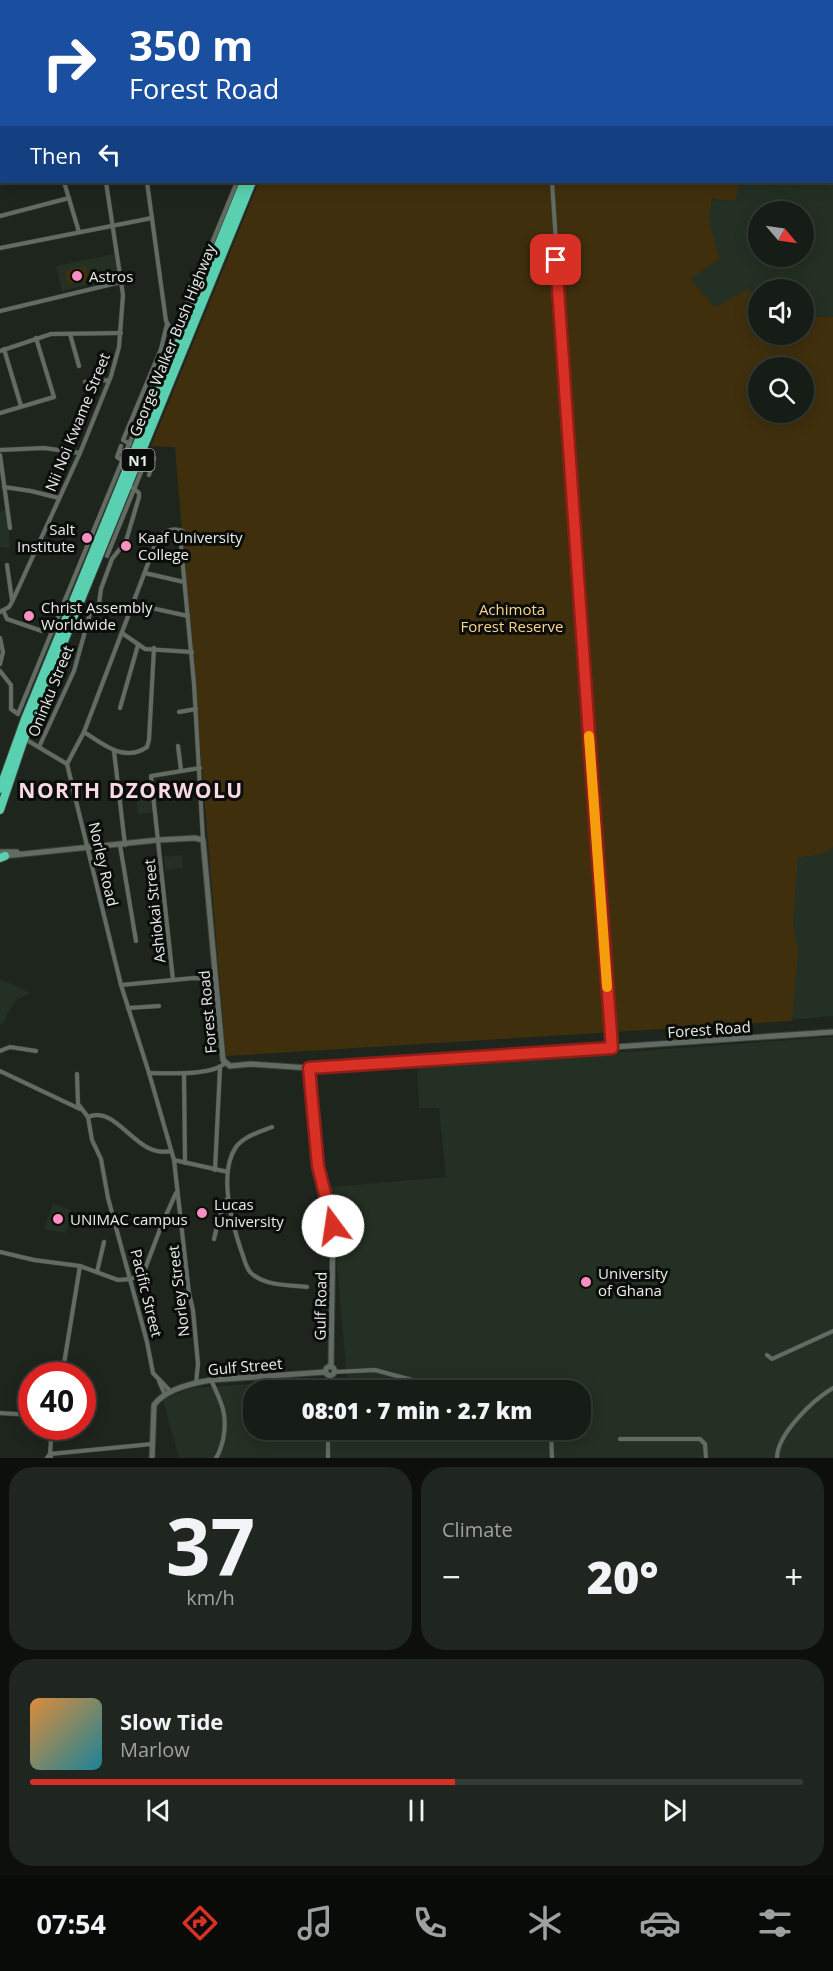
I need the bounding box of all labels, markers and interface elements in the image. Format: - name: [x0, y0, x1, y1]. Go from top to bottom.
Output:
- text: 350 m: [129, 16, 253, 73]
- icon: right: [30, 24, 108, 102]
- text: Forest Road: [129, 70, 279, 107]
- icon: left: [93, 138, 126, 171]
- text: Then: [30, 140, 81, 170]
- north arrow: [748, 201, 814, 267]
- map controls: [748, 201, 814, 423]
- pin: [530, 234, 581, 285]
- street label: George Walker Bush Highway: [124, 240, 220, 439]
- icon: arrive: [539, 243, 572, 276]
- place label: Astros: [89, 266, 133, 286]
- marker: Astros: [70, 269, 84, 283]
- button: sound: [748, 279, 814, 345]
- street label: Nii Noi Kwame Street: [40, 350, 114, 494]
- button: search: [748, 357, 814, 423]
- road number: N1: [122, 449, 154, 471]
- place label: Salt Institute: [17, 519, 75, 556]
- place label: Kaaf University College: [138, 527, 243, 564]
- marker: Salt Institute: [80, 531, 94, 545]
- marker: Kaaf University College: [119, 539, 133, 553]
- place label: Christ Assembly Worldwide: [41, 597, 153, 634]
- park label: Achimota Forest Reserve: [460, 599, 564, 636]
- marker: Christ Assembly Worldwide: [22, 609, 36, 623]
- street label: Oninku Street: [23, 642, 77, 740]
- district label: NORTH DZORWOLU: [18, 776, 244, 804]
- street label: Norley Road: [85, 820, 123, 908]
- street label: Ashiokai Street: [139, 858, 169, 964]
- street label: Forest Road: [193, 970, 221, 1054]
- street label: Forest Road: [667, 1016, 751, 1042]
- place label: Lucas University: [214, 1194, 284, 1231]
- position arrow: [301, 1194, 365, 1258]
- marker: Lucas University: [195, 1206, 209, 1220]
- place label: UNIMAC campus: [70, 1209, 188, 1229]
- marker: UNIMAC campus: [51, 1212, 65, 1226]
- street label: Norley Street: [162, 1244, 194, 1338]
- street label: Pacific Street: [126, 1247, 168, 1339]
- place label: University of Ghana: [598, 1263, 668, 1300]
- street label: Gulf Road: [309, 1272, 331, 1340]
- marker: University of Ghana: [579, 1275, 593, 1289]
- street label: Gulf Street: [207, 1353, 283, 1379]
- speed limit sign: 40: [18, 1362, 96, 1440]
- text: 08:01 · 7 min · 2.7 km: [302, 1395, 532, 1425]
- text: 37: [166, 1492, 255, 1598]
- text: Climate: [442, 1516, 513, 1543]
- text: 20°: [587, 1546, 658, 1607]
- text: −: [442, 1554, 461, 1599]
- text: +: [784, 1554, 803, 1599]
- text: km/h: [186, 1584, 235, 1611]
- text: Slow Tide: [120, 1706, 223, 1736]
- text: Marlow: [120, 1736, 190, 1763]
- icon: previous: [142, 1794, 175, 1827]
- icon: pause: [400, 1794, 433, 1827]
- icon: next: [658, 1794, 691, 1827]
- icon: directions: [179, 1902, 221, 1944]
- icon: music: [294, 1902, 336, 1944]
- icon: phone: [409, 1902, 451, 1944]
- icon: climate: [524, 1902, 566, 1944]
- icon: car: [639, 1902, 681, 1944]
- icon: filters: [754, 1902, 796, 1944]
- text: 07:54: [37, 1905, 106, 1942]

